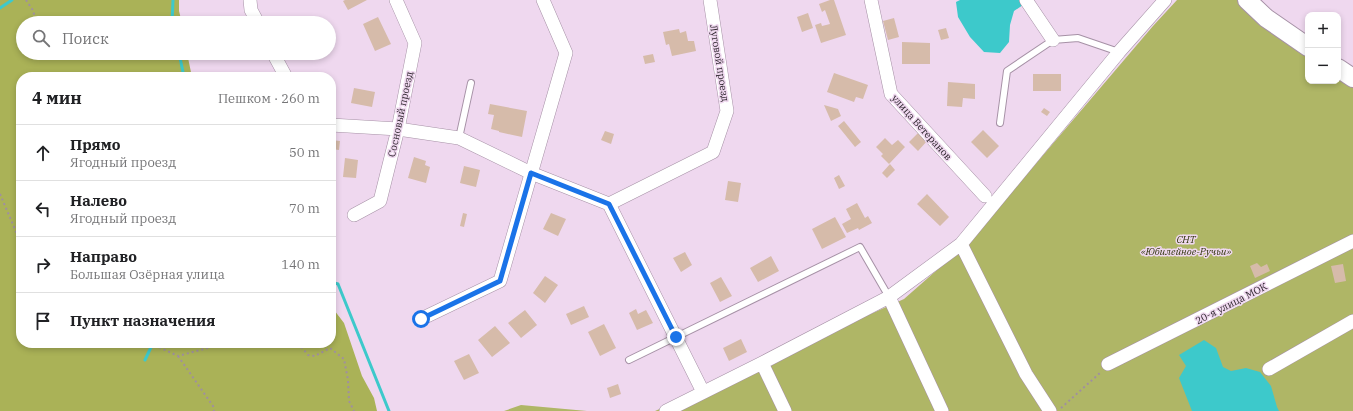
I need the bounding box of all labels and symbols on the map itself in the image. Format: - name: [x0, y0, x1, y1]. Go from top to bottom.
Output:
- street label: Луговой проезд: [707, 24, 732, 103]
- street label: Сосновый проезд: [385, 70, 416, 158]
- street label: улица Ветеранов: [889, 92, 955, 163]
- park label: СНТ «Юбилейное-Ручьи»: [1141, 233, 1232, 258]
- street label: 20-я улица МОК: [1193, 280, 1269, 327]
- route start: [412, 310, 430, 328]
- route end: [667, 328, 685, 346]

